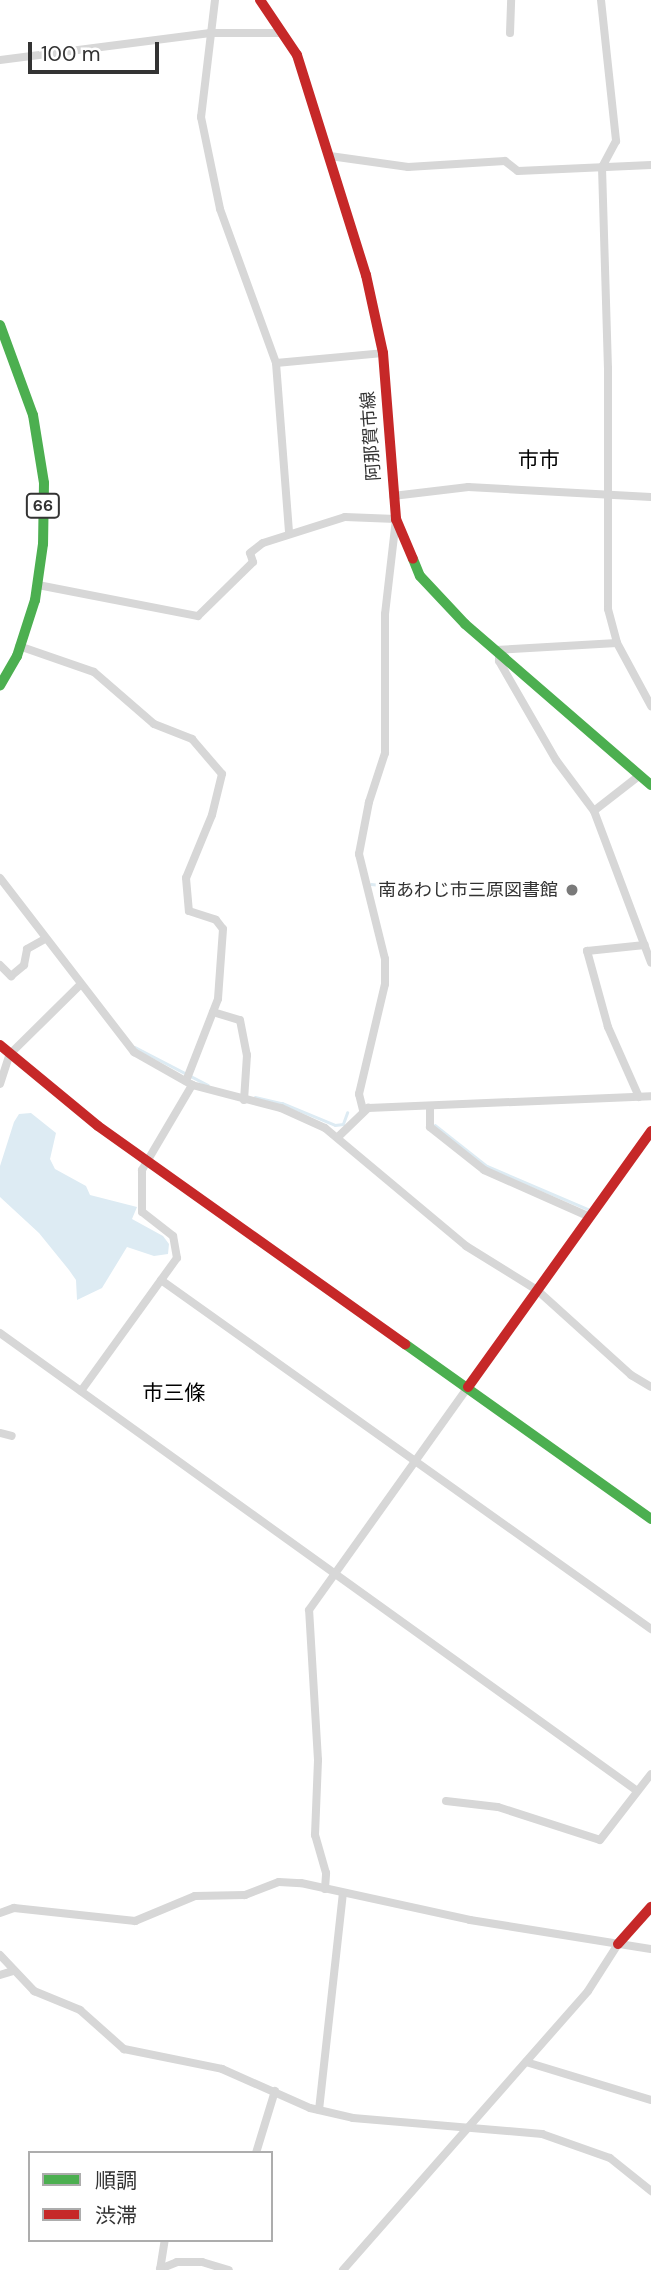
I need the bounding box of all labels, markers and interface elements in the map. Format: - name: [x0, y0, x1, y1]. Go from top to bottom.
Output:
- scale bar: [32, 28, 163, 72]
- text: 100 m: [41, 40, 101, 68]
- street label: 阿那賀市線: [357, 390, 385, 482]
- district label: 市市: [518, 447, 560, 473]
- road number: 66: [26, 494, 60, 519]
- place label: 南あわじ市三原図書館: [378, 879, 558, 901]
- marker: 南あわじ市三原図書館: [564, 882, 580, 898]
- district label: 市三條: [143, 1380, 205, 1406]
- legend: [28, 2151, 273, 2242]
- text: 順調: [95, 2167, 137, 2195]
- text: 渋滞: [95, 2202, 137, 2230]

